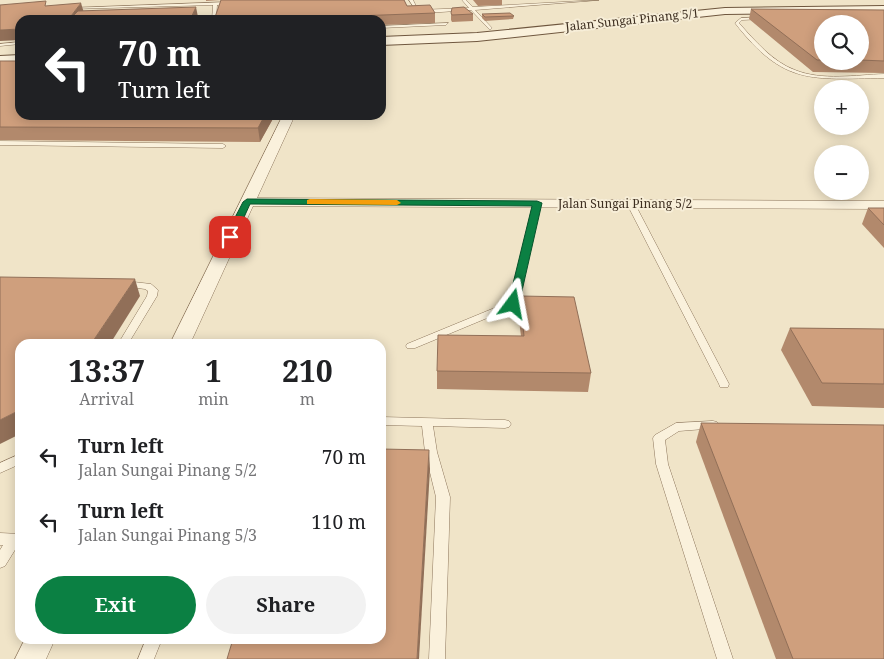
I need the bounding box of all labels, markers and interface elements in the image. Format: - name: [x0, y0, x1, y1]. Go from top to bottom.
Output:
- street label: Jalan Sungai Pinang 5/1: [563, 4, 700, 35]
- map controls: [814, 15, 869, 200]
- button: search: [814, 15, 869, 70]
- text: 70 m: [118, 29, 201, 76]
- icon: left: [35, 35, 100, 100]
- text: Turn left: [118, 74, 210, 104]
- button: +: [814, 80, 869, 135]
- button: −: [814, 145, 869, 200]
- street label: Jalan Sungai Pinang 5/2: [557, 195, 692, 212]
- pin: [209, 216, 251, 258]
- icon: arrive: [216, 223, 244, 251]
- position arrow: [486, 277, 538, 329]
- text: 13:37: [68, 350, 145, 391]
- text: 1: [205, 350, 222, 391]
- text: 210: [282, 350, 333, 391]
- text: Arrival: [79, 388, 134, 410]
- text: min: [198, 388, 229, 410]
- text: m: [300, 388, 315, 410]
- text: Turn left: [78, 433, 164, 459]
- icon: left: [35, 443, 63, 471]
- text: 70 m: [322, 444, 366, 470]
- text: Jalan Sungai Pinang 5/2: [78, 459, 257, 481]
- text: Turn left: [78, 498, 164, 524]
- icon: left: [35, 508, 63, 536]
- text: 110 m: [311, 509, 366, 535]
- text: Jalan Sungai Pinang 5/3: [78, 524, 257, 546]
- button: Exit: [35, 576, 196, 634]
- button: Share: [206, 576, 366, 634]

